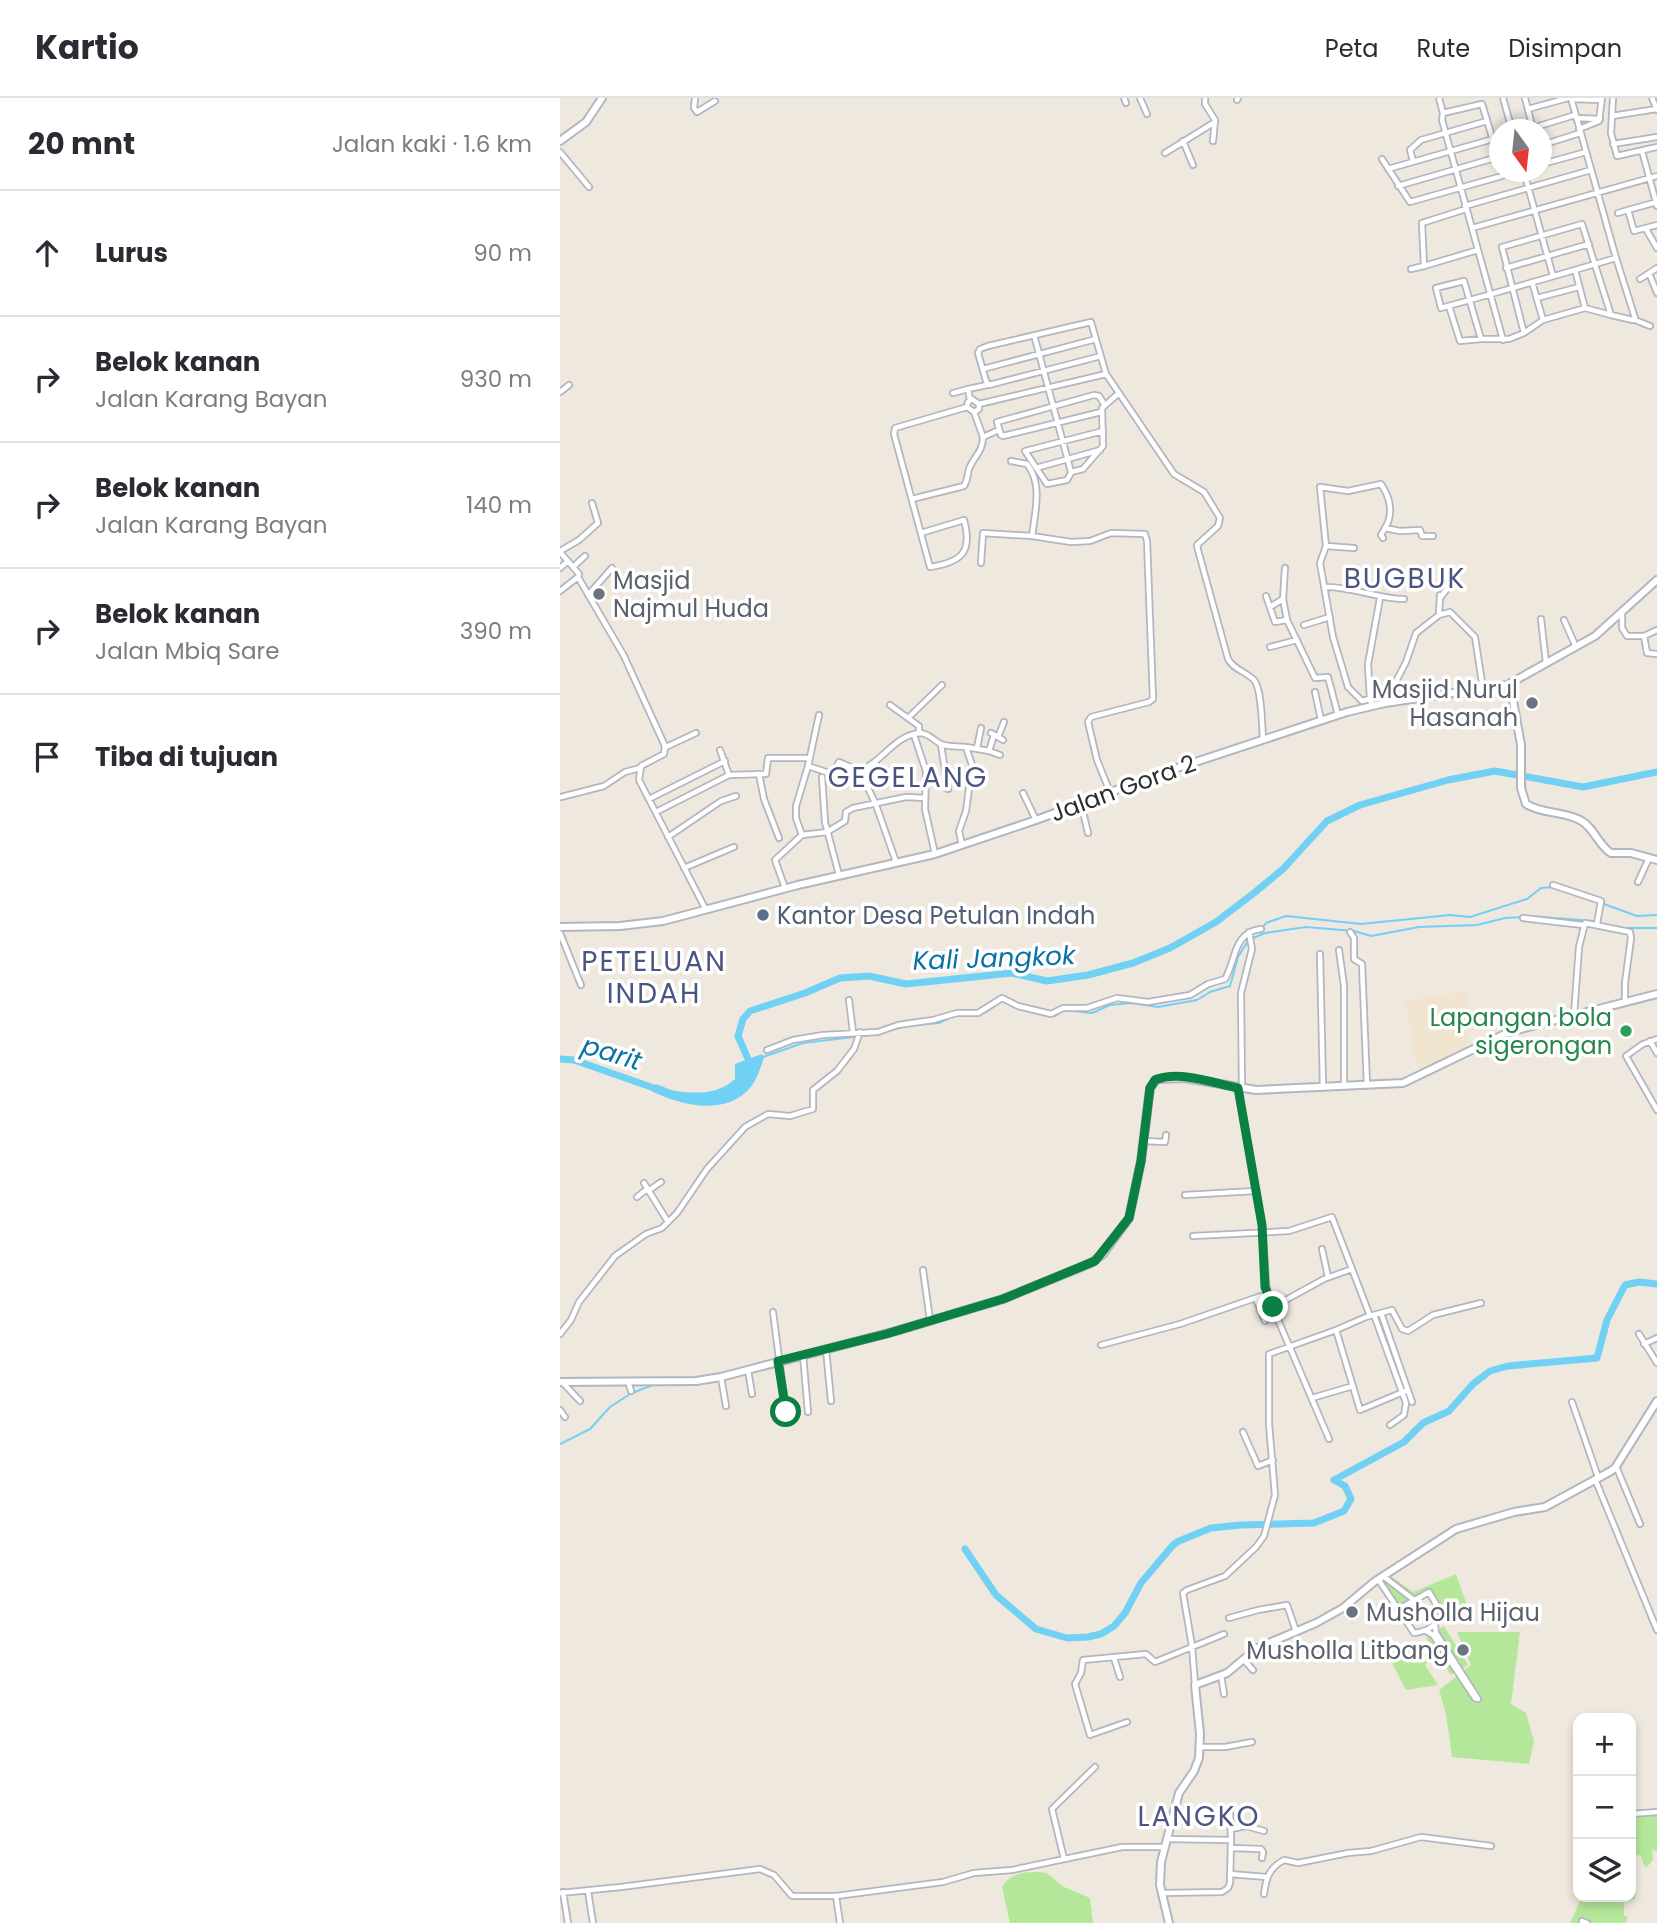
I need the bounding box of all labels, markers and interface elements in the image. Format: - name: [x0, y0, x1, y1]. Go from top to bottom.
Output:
- text: Kartio: [35, 24, 139, 71]
- text: Peta: [1325, 32, 1379, 65]
- text: Rute: [1417, 32, 1470, 65]
- text: Disimpan: [1508, 32, 1622, 65]
- north arrow: [1489, 119, 1552, 182]
- text: 20 mnt: [28, 122, 135, 165]
- text: Jalan kaki · 1.6 km: [332, 128, 532, 160]
- icon: ahead: [28, 234, 66, 272]
- text: Lurus: [95, 235, 168, 271]
- text: 90 m: [473, 237, 532, 269]
- text: Belok kanan: [95, 344, 260, 380]
- icon: right: [28, 360, 66, 398]
- text: 930 m: [460, 363, 532, 395]
- text: Jalan Karang Bayan: [95, 383, 328, 415]
- text: Belok kanan: [95, 470, 260, 506]
- icon: right: [28, 486, 66, 524]
- text: 140 m: [466, 489, 532, 521]
- text: Jalan Karang Bayan: [95, 509, 328, 541]
- district label: BUGBUK: [1344, 559, 1466, 598]
- place label: Masjid Najmul Huda: [613, 564, 769, 625]
- marker: Masjid Najmul Huda: [591, 586, 607, 602]
- text: Belok kanan: [95, 596, 260, 632]
- icon: right: [28, 612, 66, 650]
- text: 390 m: [460, 615, 532, 647]
- text: Jalan Mbiq Sare: [95, 635, 279, 667]
- place label: Masjid Nurul Hasanah: [1372, 673, 1518, 734]
- marker: Masjid Nurul Hasanah: [1524, 695, 1540, 711]
- icon: arrive: [28, 738, 66, 776]
- text: Tiba di tujuan: [95, 739, 278, 775]
- street label: Jalan Gora 2: [1046, 746, 1200, 830]
- district label: GEGELANG: [828, 758, 988, 797]
- place label: Kantor Desa Petulan Indah: [777, 899, 1095, 932]
- marker: Kantor Desa Petulan Indah: [755, 907, 771, 923]
- water label: Kali Jangkok: [912, 937, 1078, 979]
- district label: PETELUAN INDAH: [581, 942, 727, 1013]
- place label: Lapangan bola sigerongan: [1430, 1001, 1612, 1062]
- marker: Lapangan bola sigerongan: [1618, 1023, 1634, 1039]
- water label: parit: [577, 1027, 647, 1079]
- route end: [1257, 1291, 1288, 1322]
- route start: [770, 1396, 801, 1427]
- place label: Musholla Hijau: [1366, 1596, 1540, 1629]
- marker: Musholla Hijau: [1344, 1604, 1360, 1620]
- place label: Musholla Litbang: [1246, 1634, 1449, 1667]
- marker: Musholla Litbang: [1455, 1642, 1471, 1658]
- map controls: [1573, 1713, 1636, 1902]
- button: +: [1573, 1713, 1636, 1776]
- button: −: [1573, 1776, 1636, 1839]
- district label: LANGKO: [1137, 1797, 1261, 1836]
- button: layers: [1573, 1839, 1636, 1902]

